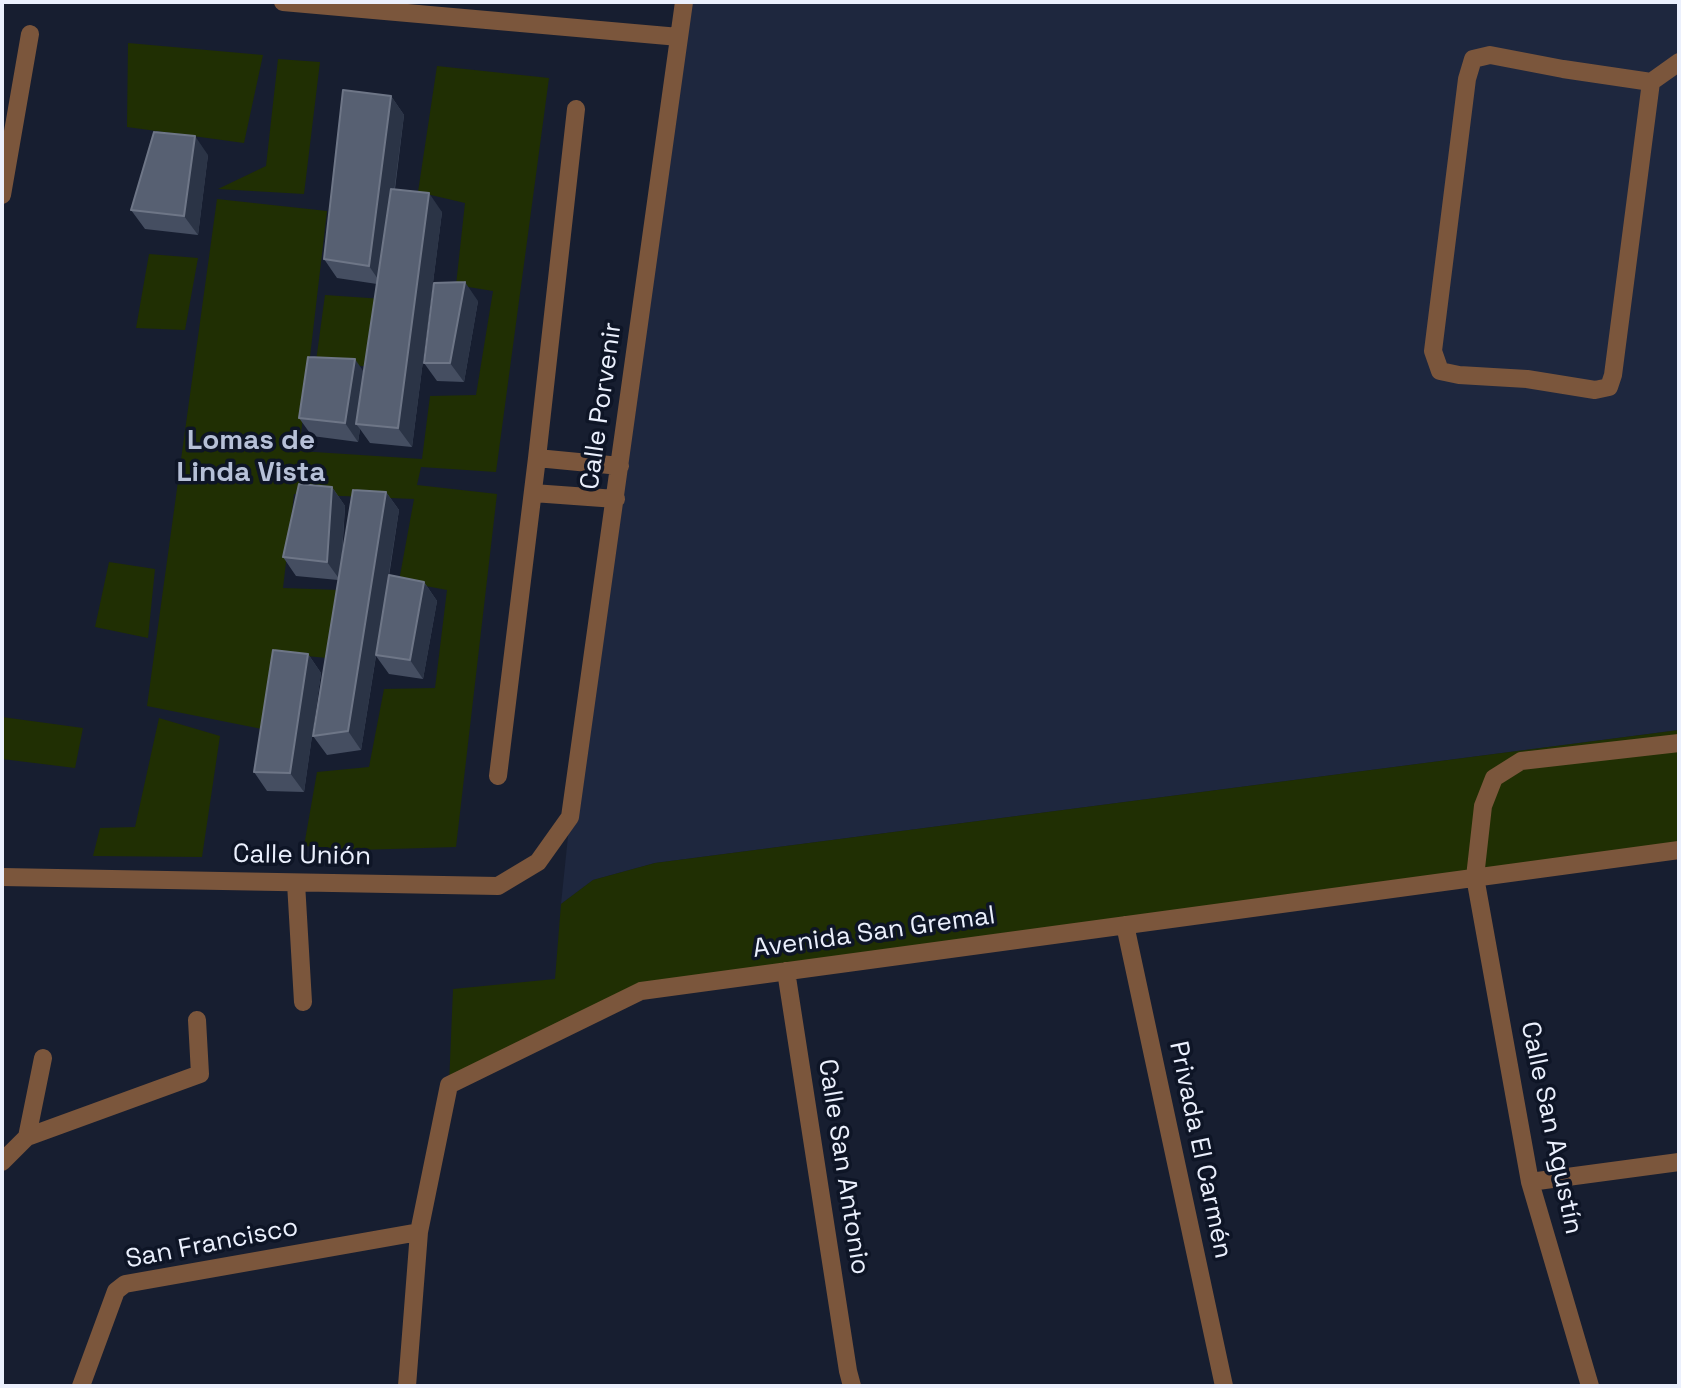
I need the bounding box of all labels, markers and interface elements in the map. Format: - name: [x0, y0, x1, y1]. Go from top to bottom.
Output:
- street label: Calle Porvenir: [575, 320, 629, 492]
- district label: Lomas de Linda Vista: [176, 424, 326, 490]
- street label: Calle Unión: [233, 839, 371, 873]
- street label: Avenida San Gremal: [751, 901, 997, 965]
- street label: Calle San Agustín: [1513, 1019, 1589, 1237]
- street label: Privada El Carmén: [1162, 1039, 1238, 1261]
- street label: Calle San Antonio: [811, 1057, 875, 1277]
- street label: San Francisco: [123, 1212, 301, 1276]

